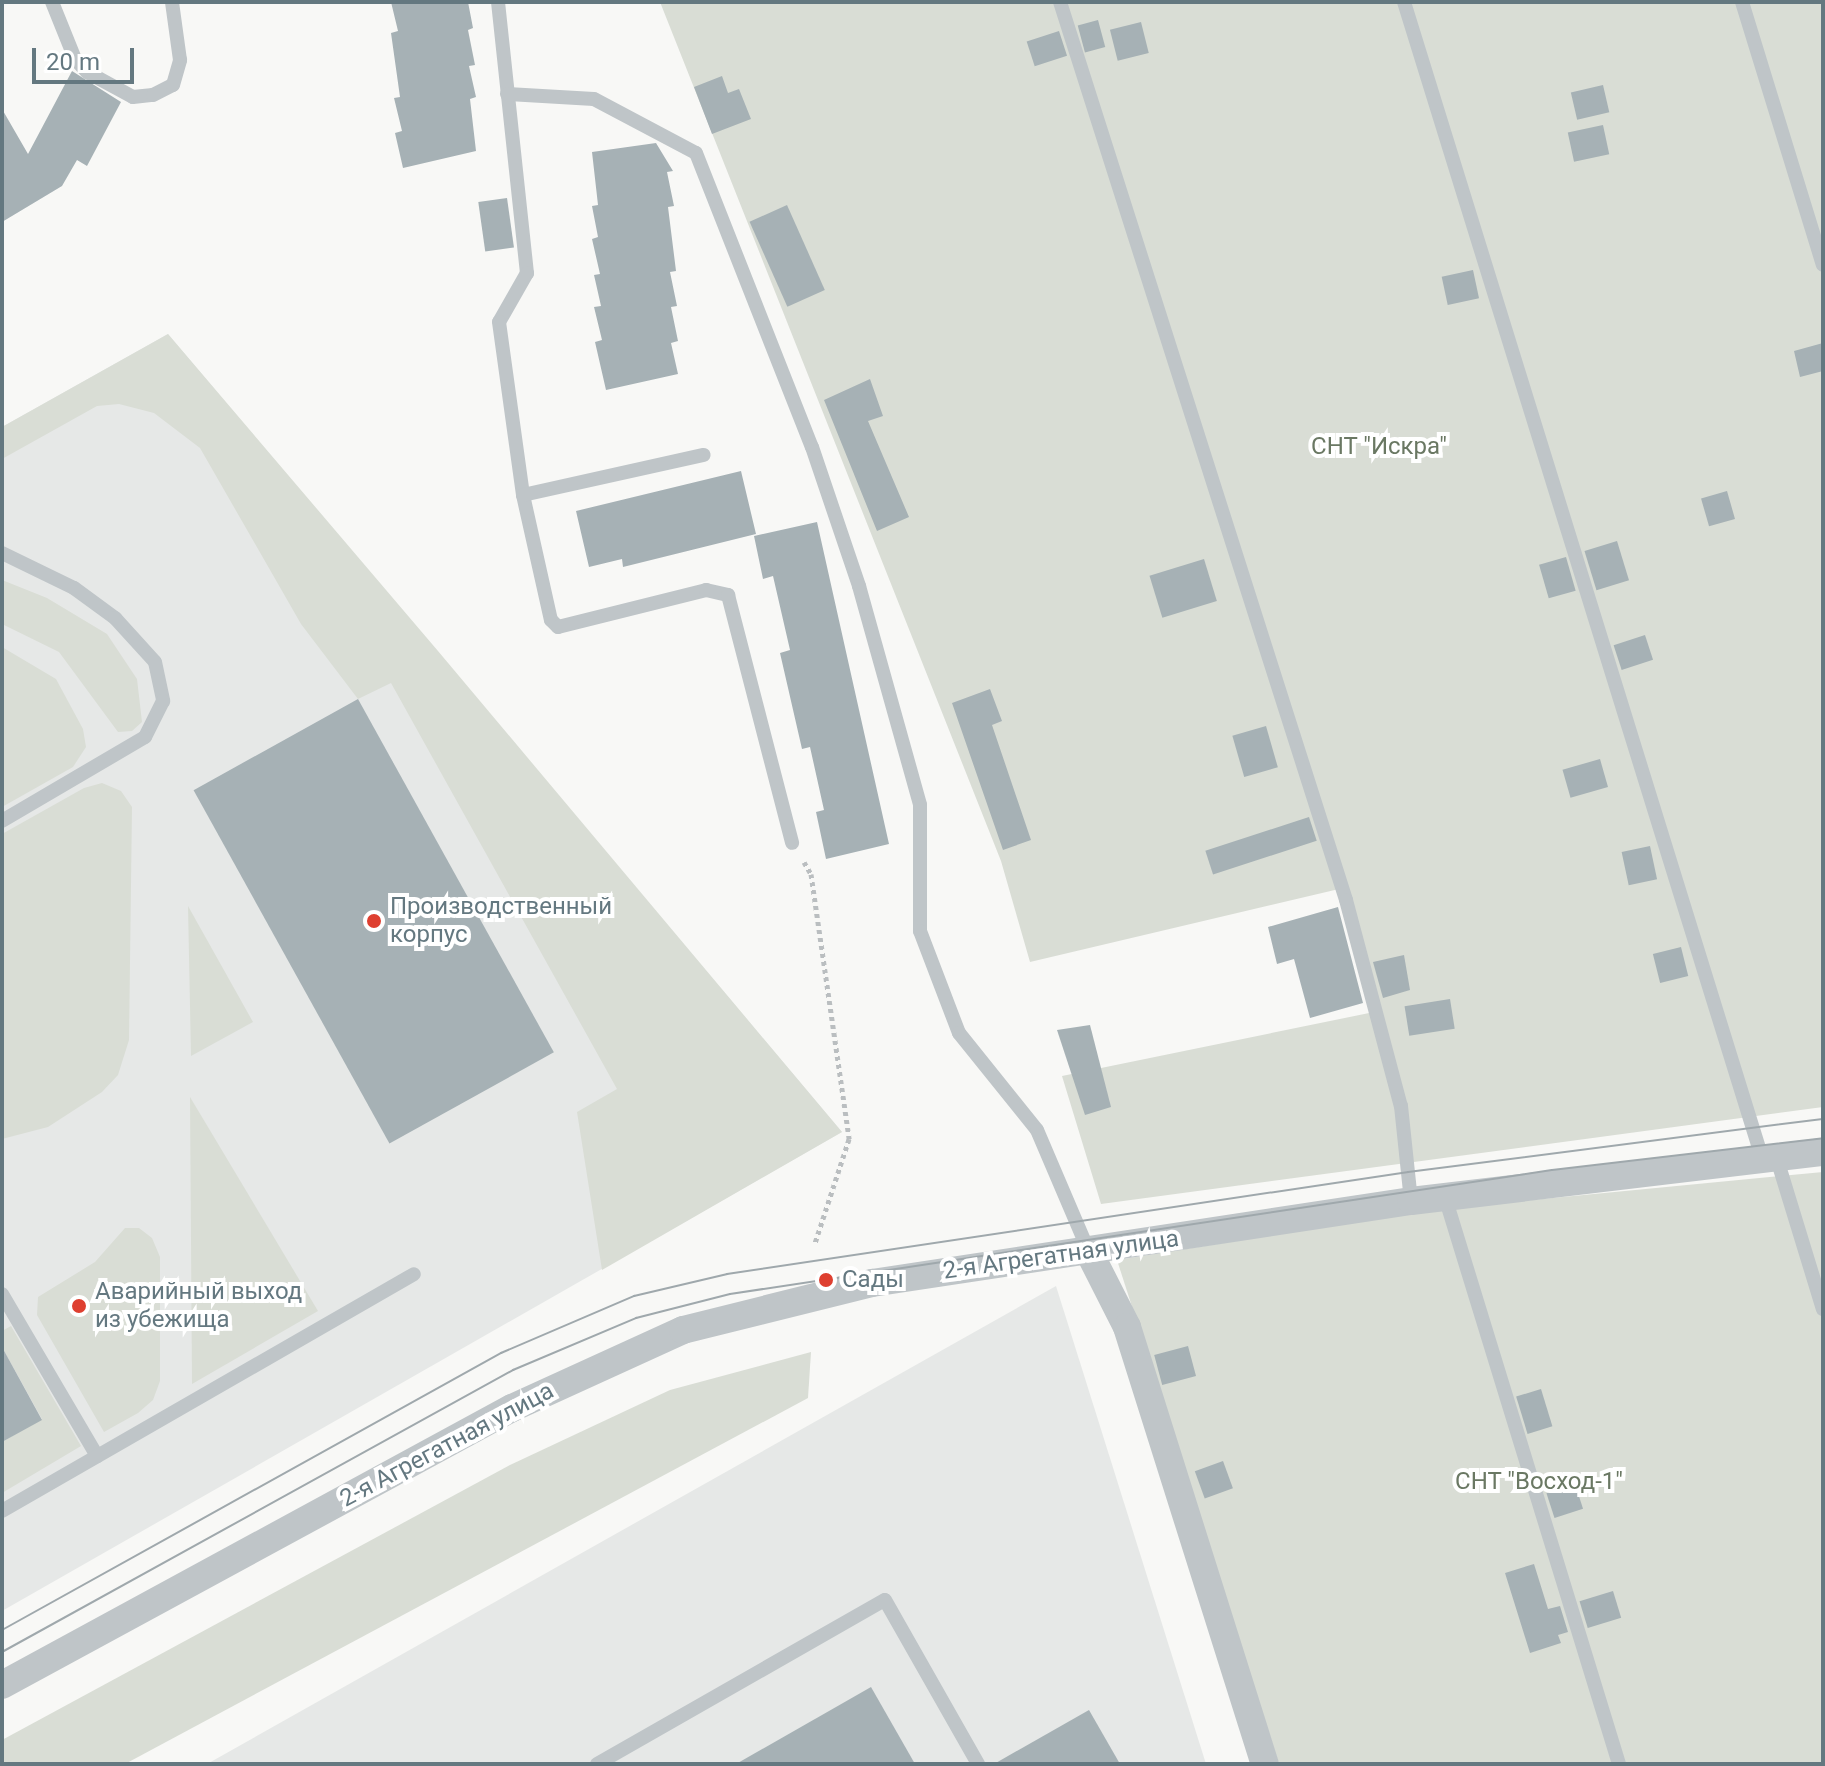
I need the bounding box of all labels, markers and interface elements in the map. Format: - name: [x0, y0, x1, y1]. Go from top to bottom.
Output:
- scale bar: [36, 32, 138, 82]
- text: 20 m: [46, 48, 100, 76]
- park label: СНТ "Искра": [1311, 433, 1447, 461]
- place label: Производственный корпус: [390, 893, 612, 949]
- marker: Производственный корпус: [365, 912, 383, 930]
- street label: 2-я Агрегатная улица: [941, 1224, 1181, 1286]
- place label: Сады: [842, 1266, 904, 1294]
- marker: Сады: [817, 1271, 835, 1289]
- place label: Аварийный выход из убежища: [95, 1278, 302, 1334]
- marker: Аварийный выход из убежища: [70, 1297, 88, 1315]
- street label: 2-я Агрегатная улица: [335, 1377, 559, 1513]
- park label: СНТ "Восход-1": [1455, 1468, 1623, 1496]

